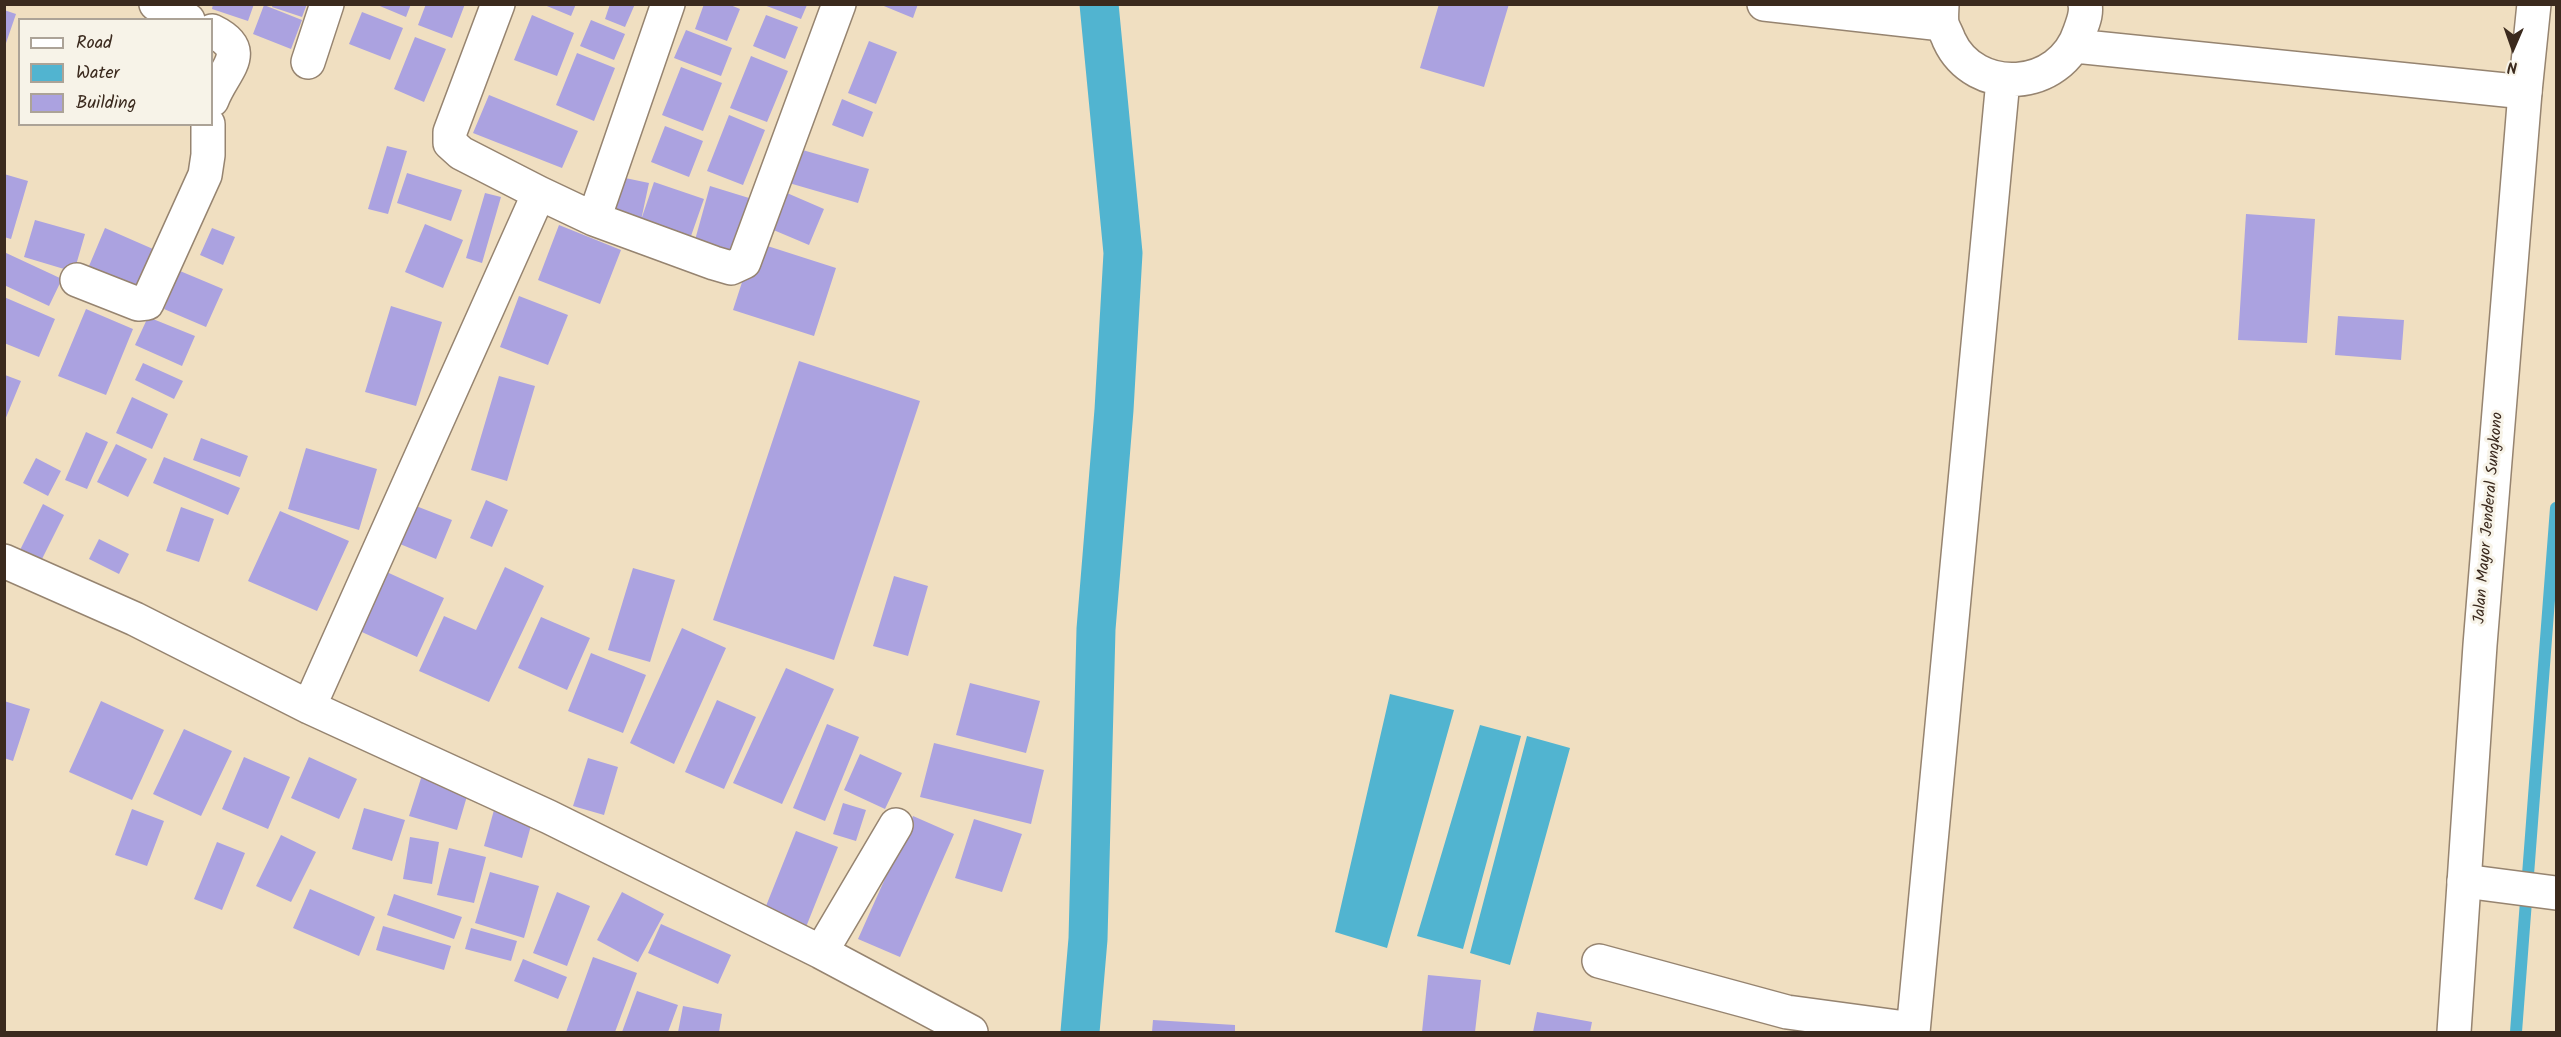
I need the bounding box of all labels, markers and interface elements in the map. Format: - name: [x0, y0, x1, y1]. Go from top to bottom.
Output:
- legend: [18, 18, 213, 126]
- north arrow: [2483, 18, 2543, 78]
- text: Road: [76, 29, 112, 58]
- text: N: [2507, 54, 2518, 79]
- text: Water: [76, 59, 120, 88]
- text: Building: [76, 89, 136, 118]
- street label: Jalan Mayor Jenderal Sungkono: [2471, 411, 2509, 625]

